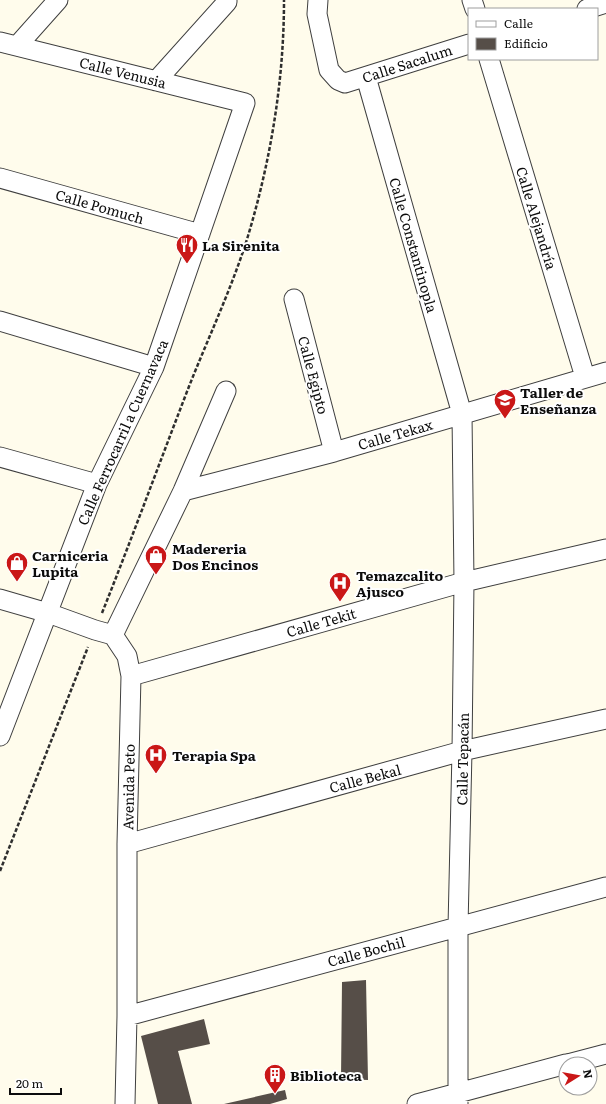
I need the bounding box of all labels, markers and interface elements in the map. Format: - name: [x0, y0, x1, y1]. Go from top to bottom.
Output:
- legend: [468, 8, 598, 60]
- text: Calle: [504, 14, 533, 32]
- text: Edificio: [504, 34, 548, 52]
- street label: Calle Sacalum: [359, 39, 455, 87]
- street label: Calle Venusia: [77, 52, 169, 93]
- street label: Calle Alejandría: [512, 164, 562, 272]
- street label: Calle Constantinopla: [385, 175, 443, 315]
- street label: Calle Pomuch: [53, 184, 147, 228]
- restaurant icon: La Sirenita: [174, 232, 200, 265]
- place label: La Sirenita: [202, 235, 280, 255]
- street label: Calle Egipto: [294, 334, 334, 416]
- street label: Calle Ferrocarril a Cuernavaca: [72, 335, 172, 528]
- place label: Taller de Enseñanza: [520, 382, 598, 418]
- school or university icon: Taller de Enseñanza: [492, 387, 518, 420]
- street label: Calle Tekax: [355, 414, 435, 454]
- place label: Madereria Dos Encinos: [172, 538, 258, 574]
- shop icon: Madereria Dos Encinos: [143, 543, 169, 576]
- place label: Carniceria Lupita: [32, 545, 109, 581]
- shop icon: Carniceria Lupita: [4, 550, 30, 583]
- place label: Temazcalito Ajusco: [356, 565, 443, 601]
- hospital icon: Temazcalito Ajusco: [327, 570, 353, 603]
- street label: Calle Tekit: [284, 602, 358, 641]
- street label: Calle Tepacán: [451, 712, 473, 806]
- hospital icon: Terapia Spa: [143, 742, 169, 775]
- street label: Avenida Peto: [117, 744, 139, 830]
- place label: Terapia Spa: [172, 745, 257, 765]
- street label: Calle Bekal: [327, 759, 403, 797]
- street label: Calle Bochil: [325, 931, 407, 971]
- north arrow: [558, 1056, 598, 1096]
- building icon: Biblioteca: [262, 1062, 288, 1095]
- place label: Biblioteca: [290, 1065, 363, 1085]
- text: N: [580, 1068, 598, 1080]
- scale bar: [10, 1070, 61, 1096]
- text: 20 m: [16, 1074, 43, 1092]

